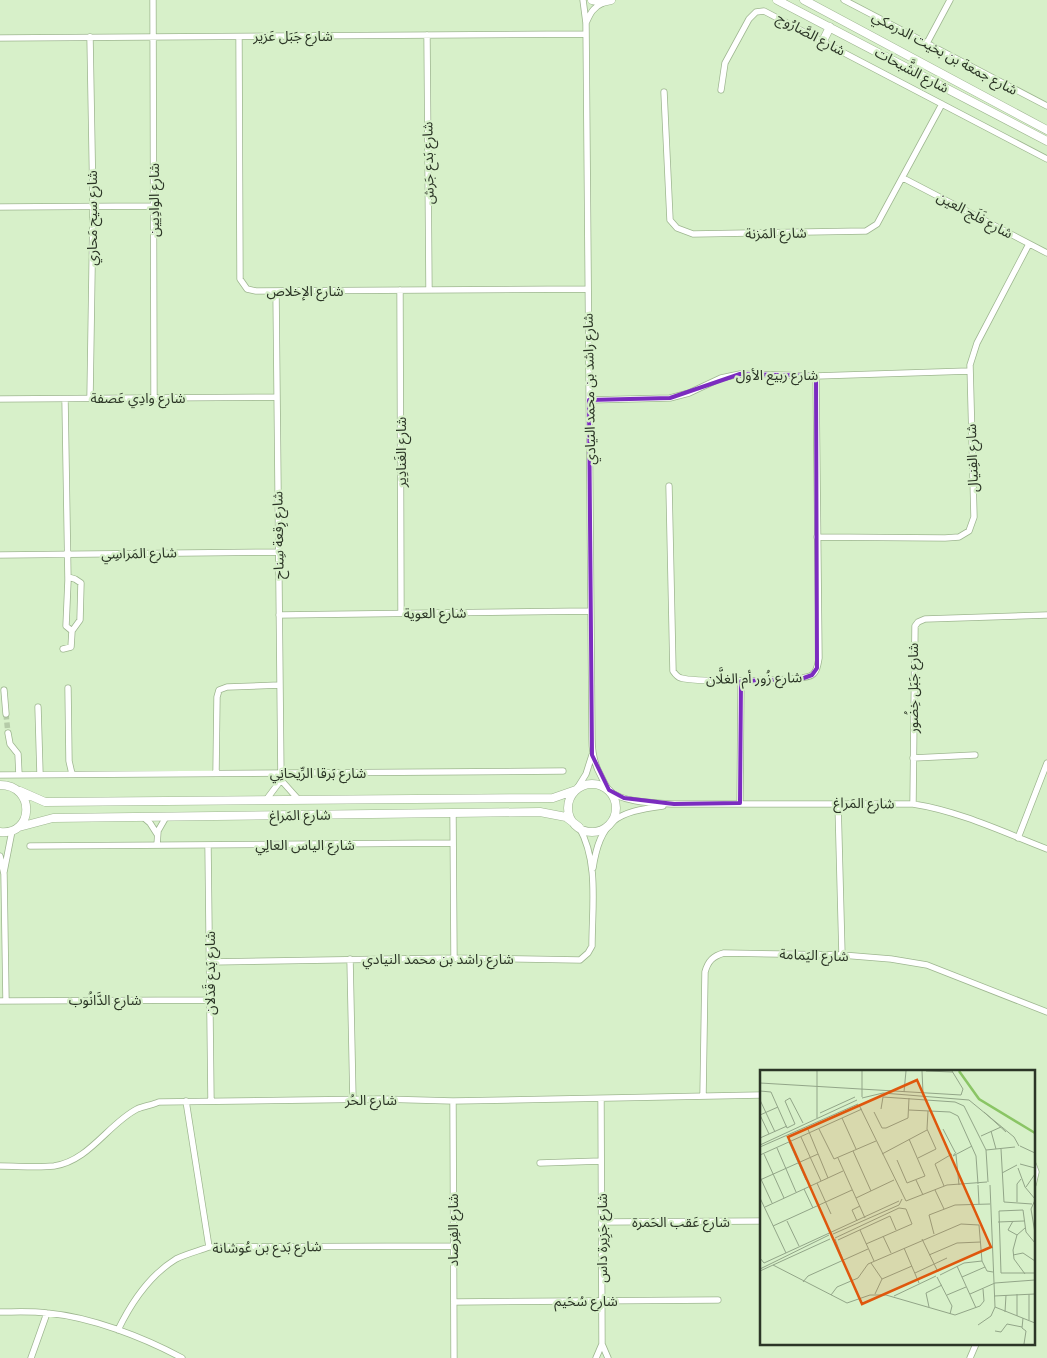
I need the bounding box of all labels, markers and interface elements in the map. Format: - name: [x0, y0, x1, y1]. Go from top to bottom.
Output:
- street label: شارع جمعة بن بخيت الدرمكي: [868, 8, 1020, 101]
- street label: شارع الصَّارُوج: [773, 9, 848, 61]
- street label: شارع جَبَل عَزير: [252, 28, 333, 47]
- street label: شارع الشَّبحات: [871, 41, 953, 99]
- street label: شارع بَدع جَرش: [419, 121, 440, 204]
- street label: شارع الوادِيين: [146, 163, 165, 237]
- street label: شارع سيح مَحاري: [84, 170, 103, 266]
- street label: شارع فَلَج العين: [933, 187, 1016, 244]
- street label: شارع المَزنة: [745, 224, 807, 245]
- street label: شارع الإخلاص: [266, 283, 344, 302]
- street label: شارع راشد بن محمد النيادي: [580, 313, 602, 465]
- street label: شارع ربيع الأول: [736, 367, 818, 386]
- street label: شارع وادِي عَصفة: [90, 390, 186, 409]
- street label: شارع الغَنادِير: [393, 417, 412, 488]
- street label: شارع الفِنيال: [963, 423, 984, 492]
- street label: شارع رِقعة سِناح: [269, 491, 290, 579]
- street label: شارع المَراسِي: [101, 544, 177, 565]
- street label: شارع العوية: [404, 604, 466, 625]
- street label: شارع جَبَل خِضُور: [904, 643, 924, 734]
- street label: شارع زُور أم الغلَّان: [706, 665, 802, 690]
- street label: شارع بَرقا الرِّيحانِي: [270, 765, 366, 784]
- street label: شارع المَراغ: [833, 794, 895, 815]
- street label: شارع المَراغ: [269, 806, 331, 827]
- street label: شارع الياس العالِي: [255, 837, 355, 856]
- street label: شارع بَدع قَذلان: [201, 931, 221, 1015]
- street label: شارع اليَمامة: [779, 946, 849, 967]
- street label: شارع راشد بن محمد النيادي: [362, 951, 514, 970]
- street label: شارع الدَّانُوب: [69, 991, 141, 1011]
- inset map: [760, 1070, 1034, 1346]
- street label: شارع الحُر: [344, 1092, 397, 1111]
- street label: شارع الفِرصاد: [445, 1193, 464, 1267]
- street label: شارع جَزِيرة داس: [594, 1193, 613, 1283]
- street label: شارع عَقب الحَمرة: [632, 1214, 730, 1233]
- street label: شارع بَدع بن عُوشانة: [212, 1238, 322, 1259]
- street label: شارع سُحَيم: [554, 1293, 618, 1312]

